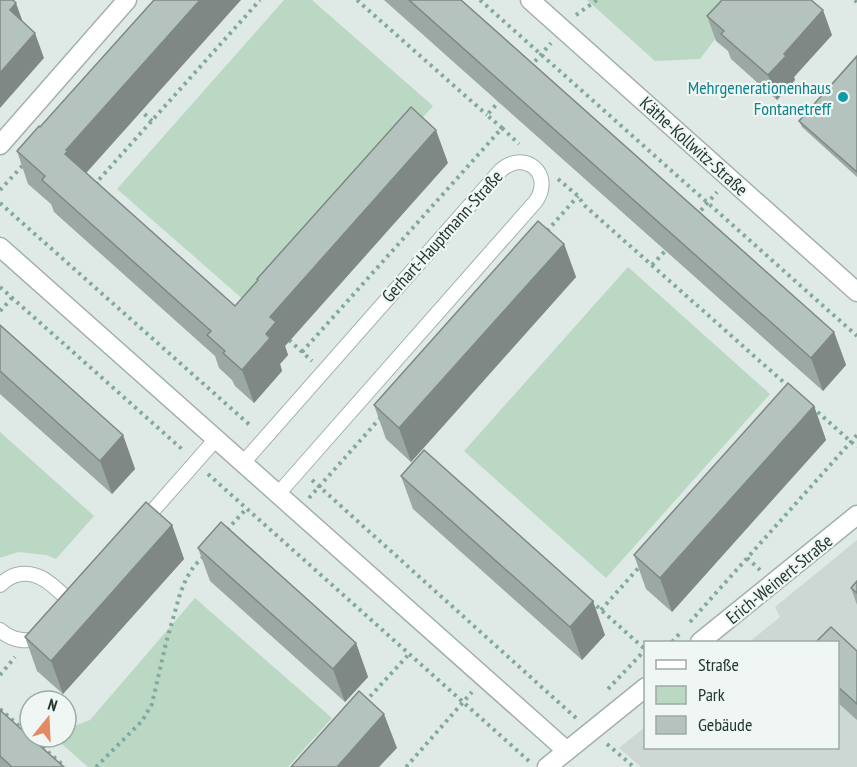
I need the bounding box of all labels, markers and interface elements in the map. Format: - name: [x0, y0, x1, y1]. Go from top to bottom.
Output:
- place label: Mehrgenerationenhaus Fontanetreff: [688, 76, 832, 120]
- marker: Mehrgenerationenhaus Fontanetreff: [836, 90, 850, 104]
- street label: Käthe-Kollwitz-Straße: [635, 91, 753, 201]
- street label: Gerhart-Hauptmann-Straße: [377, 165, 507, 307]
- street label: Erich-Weinert-Straße: [721, 529, 837, 629]
- legend: [644, 641, 839, 749]
- text: Straße: [698, 653, 739, 676]
- text: Park: [698, 683, 725, 706]
- north arrow: [18, 689, 78, 749]
- text: N: [45, 694, 60, 716]
- text: Gebäude: [698, 713, 752, 736]

